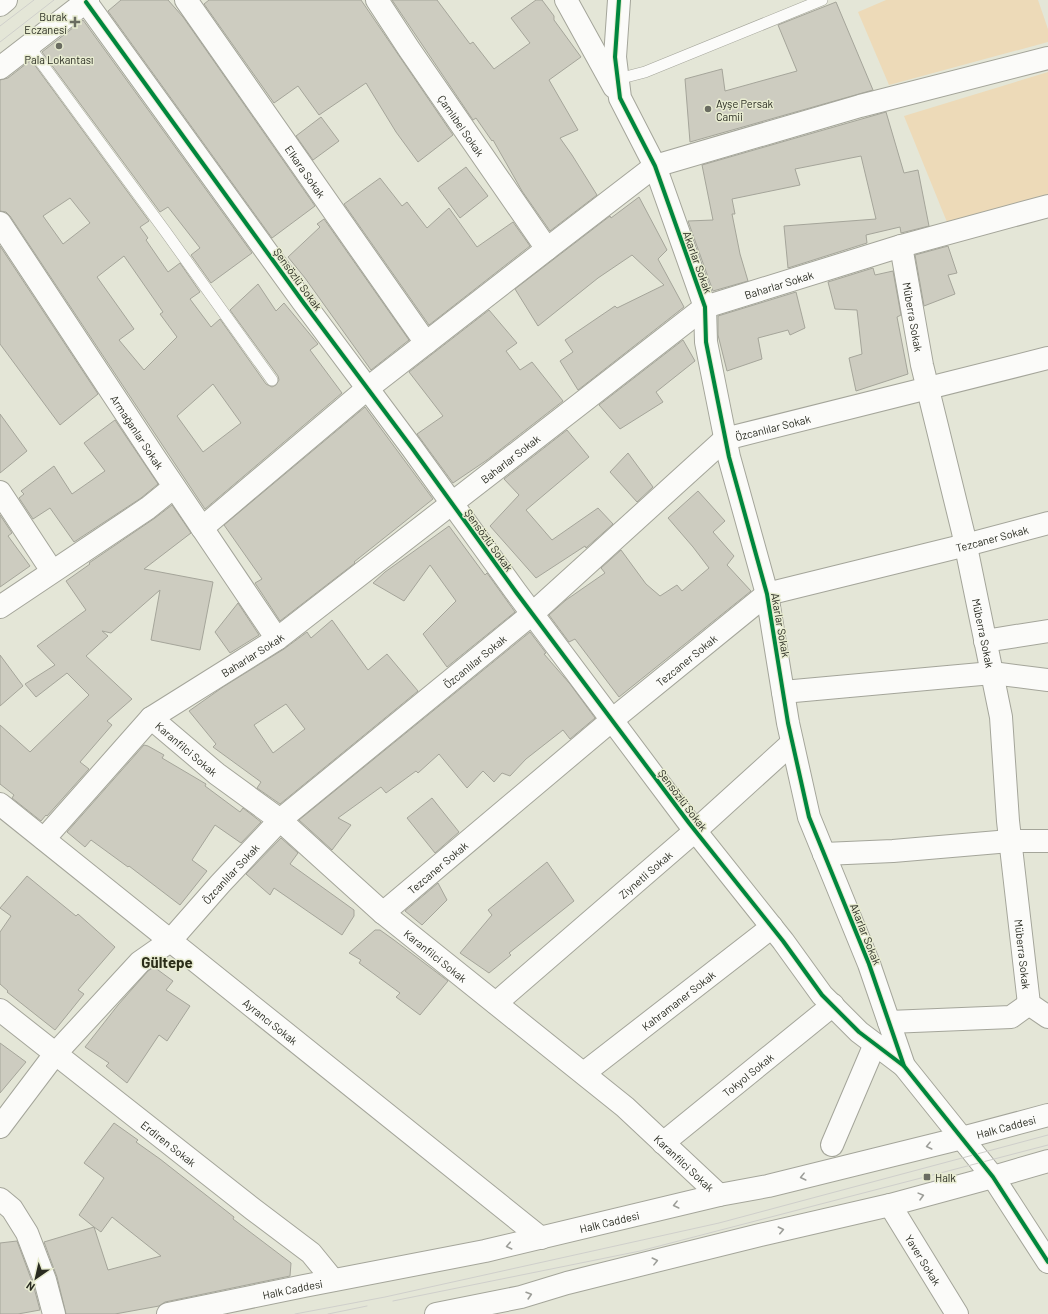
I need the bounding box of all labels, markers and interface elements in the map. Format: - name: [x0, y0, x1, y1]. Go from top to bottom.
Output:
- place label: Burak Eczanesi: [24, 10, 67, 36]
- marker: Burak Eczanesi: [70, 17, 80, 27]
- marker: Pala Lokantası: [54, 41, 64, 51]
- place label: Pala Lokantası: [25, 53, 93, 66]
- street label: Çamlıbel Sokak: [436, 92, 488, 159]
- place label: Ayşe Persak Camii: [716, 97, 774, 123]
- marker: Ayşe Persak Camii: [703, 104, 713, 114]
- street label: Elkara Sokak: [283, 143, 329, 200]
- street label: Akarlar Sokak: [681, 229, 715, 295]
- street label: Şensözlü Sokak: [271, 245, 325, 313]
- street label: Baharlar Sokak: [743, 267, 815, 301]
- street label: Müberra Sokak: [901, 281, 926, 353]
- street label: Armağanlar Sokak: [108, 392, 167, 472]
- street label: Özcanlılar Sokak: [733, 411, 812, 443]
- street label: Baharlar Sokak: [478, 431, 542, 485]
- street label: Şensözlü Sokak: [462, 506, 516, 574]
- street label: Tezcaner Sokak: [954, 522, 1030, 554]
- street label: Akarlar Sokak: [769, 592, 793, 659]
- street label: Müberra Sokak: [970, 597, 997, 669]
- street label: Baharlar Sokak: [219, 630, 286, 679]
- street label: Özcanlılar Sokak: [440, 631, 509, 691]
- street label: Tezcaner Sokak: [653, 631, 720, 688]
- street label: Karanfilci Sokak: [153, 719, 221, 779]
- street label: Şensözlü Sokak: [656, 767, 711, 834]
- street label: Tezcaner Sokak: [405, 838, 470, 896]
- street label: Özcanlılar Sokak: [199, 840, 262, 906]
- street label: Ziynetli Sokak: [616, 847, 675, 901]
- street label: Akarlar Sokak: [848, 901, 884, 967]
- street label: Müberra Sokak: [1013, 918, 1034, 990]
- street label: Karanfilci Sokak: [402, 926, 470, 985]
- district label: Gültepe: [141, 953, 193, 971]
- street label: Kahramaner Sokak: [639, 967, 718, 1033]
- street label: Ayrancı Sokak: [241, 995, 301, 1047]
- street label: Tokyol Sokak: [720, 1050, 776, 1099]
- street label: Halk Caddesi: [975, 1112, 1037, 1140]
- street label: Erdiren Sokak: [139, 1117, 199, 1169]
- street label: Karanfilci Sokak: [652, 1132, 717, 1194]
- one-way arrow: [926, 1141, 933, 1150]
- place label: Halk: [935, 1171, 956, 1184]
- one-way arrow: [799, 1172, 806, 1181]
- marker: Halk: [922, 1172, 932, 1182]
- one-way arrow: [918, 1193, 924, 1201]
- one-way arrow: [673, 1201, 679, 1209]
- street label: Halk Caddesi: [578, 1208, 641, 1235]
- one-way arrow: [778, 1226, 784, 1234]
- street label: Yaver Sokak: [903, 1232, 944, 1288]
- one-way arrow: [506, 1241, 513, 1250]
- one-way arrow: [651, 1257, 658, 1266]
- north arrow: [16, 1258, 56, 1298]
- street label: Halk Caddesi: [261, 1276, 324, 1301]
- text: N: [23, 1279, 37, 1294]
- one-way arrow: [526, 1291, 533, 1300]

